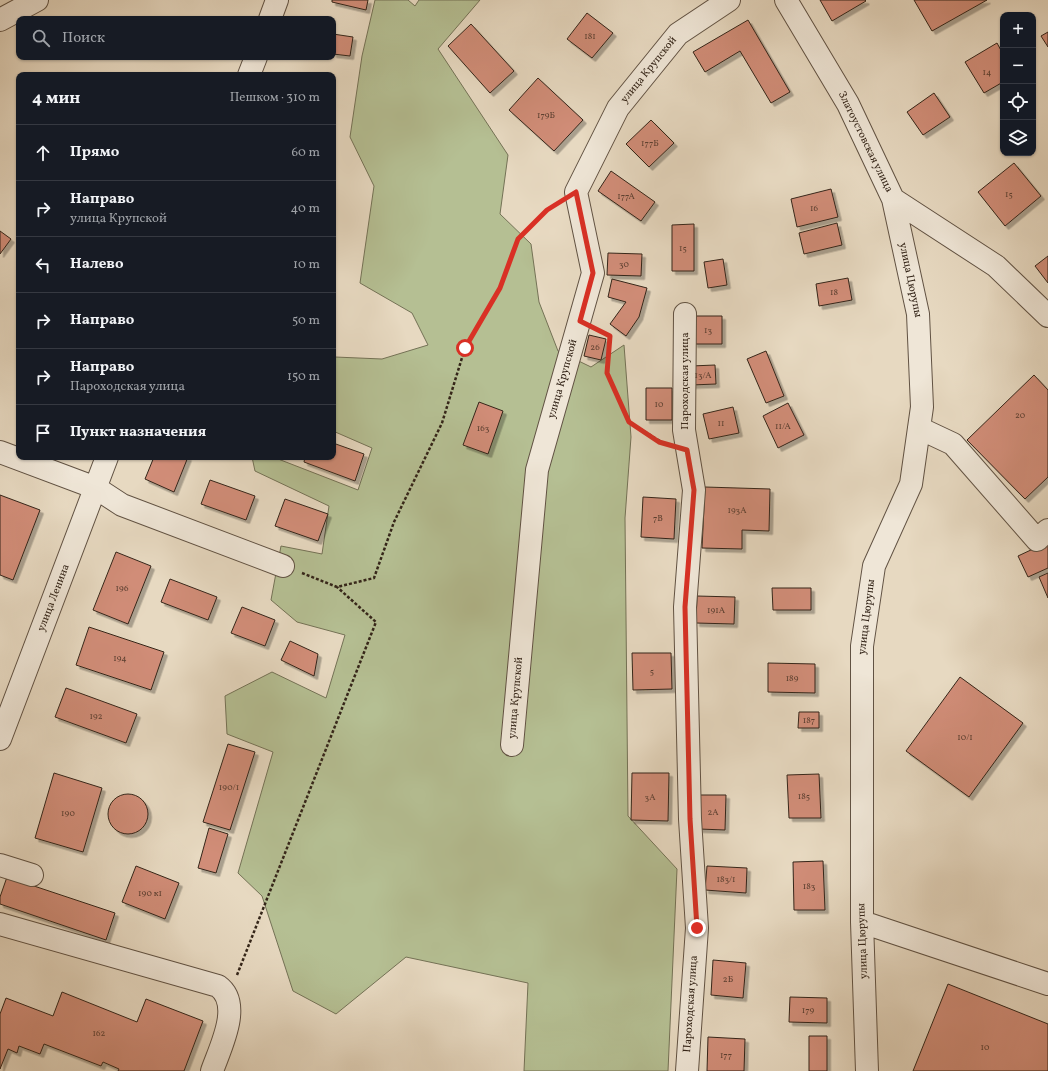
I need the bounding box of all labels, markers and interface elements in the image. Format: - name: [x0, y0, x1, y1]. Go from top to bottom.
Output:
- map controls: [1000, 12, 1036, 156]
- button: +: [1000, 12, 1036, 48]
- search box: [16, 16, 336, 60]
- icon: search: [30, 27, 52, 49]
- text: Поиск: [62, 28, 105, 49]
- house number: 181: [584, 30, 596, 43]
- street label: улица Крупской: [617, 33, 681, 107]
- button: −: [1000, 48, 1036, 84]
- house number: 14: [983, 66, 991, 79]
- button: locate: [1000, 84, 1036, 120]
- text: 4 мин: [32, 87, 80, 110]
- text: Пешком · 310 m: [230, 89, 320, 107]
- street label: Златоустовская улица: [834, 89, 896, 196]
- house number: 179Б: [537, 109, 555, 122]
- button: layers: [1000, 120, 1036, 156]
- house number: 177Б: [641, 137, 659, 150]
- icon: ahead: [32, 142, 54, 164]
- text: Прямо: [70, 142, 119, 163]
- text: 60 m: [292, 144, 320, 162]
- house number: 15: [1005, 188, 1013, 201]
- text: Направо: [70, 189, 134, 210]
- house number: 177А: [617, 190, 635, 203]
- icon: right: [32, 198, 54, 220]
- text: 40 m: [291, 200, 320, 218]
- house number: 16: [810, 202, 818, 215]
- text: улица Крупской: [70, 210, 167, 228]
- street label: улица Цюрупы: [895, 241, 925, 319]
- house number: 15: [679, 242, 687, 255]
- icon: left: [32, 254, 54, 276]
- text: Налево: [70, 254, 124, 275]
- text: 10 m: [293, 256, 320, 274]
- house number: 30: [619, 258, 630, 271]
- house number: 18: [830, 286, 838, 299]
- icon: right: [32, 310, 54, 332]
- text: Направо: [70, 310, 134, 331]
- text: 50 m: [292, 312, 320, 330]
- house number: 13: [704, 324, 712, 337]
- street label: Пароходская улица: [678, 332, 693, 430]
- street label: улица Крупской: [544, 337, 582, 420]
- route start: [456, 339, 474, 357]
- house number: 26: [590, 341, 600, 354]
- text: Направо: [70, 357, 134, 378]
- icon: right: [32, 366, 54, 388]
- text: 150 m: [287, 368, 320, 386]
- house number: 13/А: [694, 369, 712, 382]
- text: Пароходская улица: [70, 378, 185, 396]
- house number: 10: [655, 398, 664, 411]
- house number: 20: [1015, 409, 1026, 422]
- house number: 11: [718, 417, 724, 430]
- house number: 11/А: [775, 420, 792, 433]
- icon: arrive: [32, 422, 54, 444]
- text: Пункт назначения: [70, 422, 206, 443]
- house number: 163: [477, 422, 490, 435]
- house number: 193А: [728, 504, 747, 517]
- house number: 7В: [653, 512, 663, 525]
- street label: улица Ленина: [34, 562, 74, 634]
- street label: улица Цюрупы: [855, 578, 879, 656]
- house number: 196: [115, 582, 129, 595]
- house number: 191А: [707, 604, 726, 617]
- house number: 194: [113, 652, 127, 665]
- street label: улица Крупской: [505, 656, 527, 739]
- house number: 5: [650, 665, 654, 678]
- house number: 189: [786, 672, 799, 685]
- house number: 192: [90, 710, 103, 723]
- house number: 187: [803, 714, 815, 727]
- house number: 10/1: [957, 731, 973, 744]
- house number: 190/1: [219, 781, 239, 794]
- house number: 185: [798, 790, 810, 803]
- house number: 3А: [645, 791, 656, 804]
- house number: 2А: [707, 806, 719, 819]
- house number: 190: [61, 807, 75, 820]
- house number: 183/1: [716, 873, 736, 886]
- house number: 183: [803, 880, 816, 893]
- house number: 190 к1: [138, 887, 162, 900]
- street label: улица Цюрупы: [854, 902, 872, 979]
- route end: [688, 919, 706, 937]
- street label: Пароходская улица: [680, 954, 702, 1053]
- house number: 2Б: [723, 973, 734, 986]
- house number: 179: [802, 1004, 815, 1017]
- house number: 162: [93, 1027, 106, 1040]
- house number: 10: [981, 1041, 990, 1054]
- house number: 177: [720, 1049, 732, 1062]

